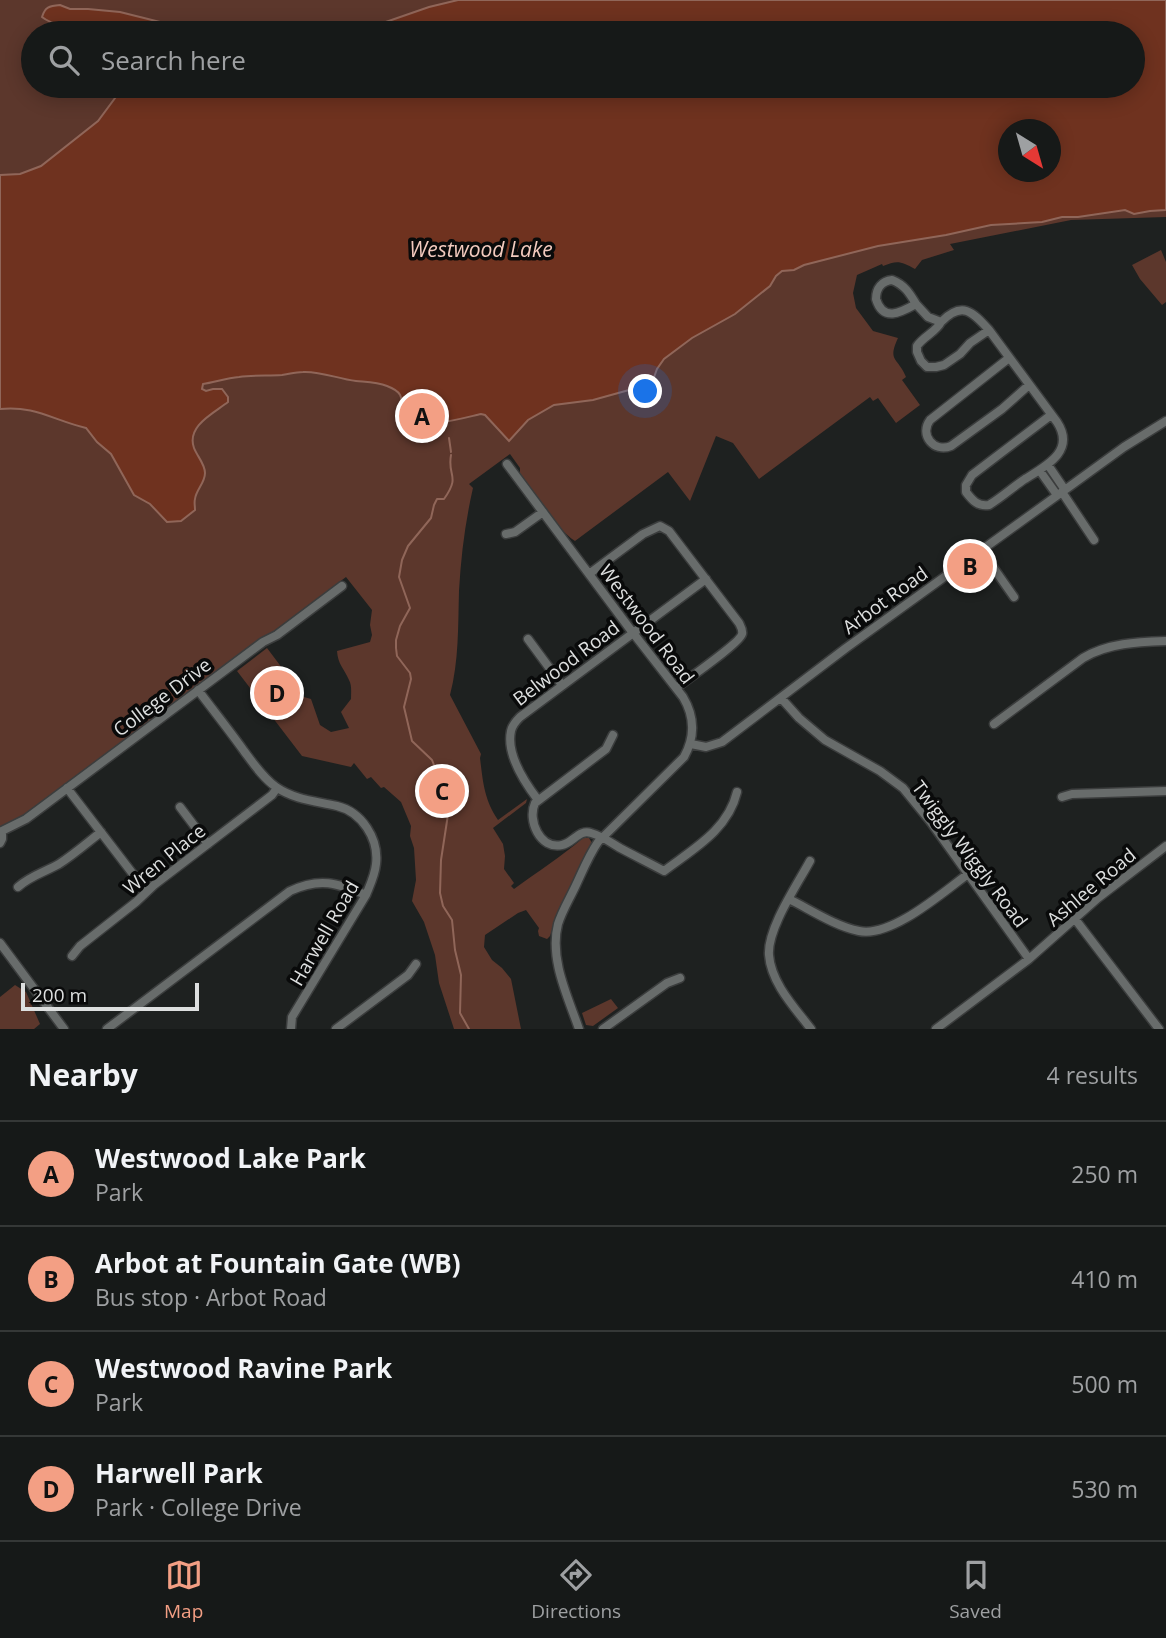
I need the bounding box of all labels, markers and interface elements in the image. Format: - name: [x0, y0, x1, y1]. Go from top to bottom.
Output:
- search box: [21, 21, 1145, 98]
- icon: search: [45, 41, 83, 79]
- text: Search here: [101, 42, 246, 78]
- north arrow: [998, 119, 1061, 182]
- water label: Westwood Lake: [409, 235, 553, 263]
- your location: [628, 374, 662, 408]
- pin: A: [399, 390, 445, 442]
- pin: B: [947, 540, 993, 592]
- street label: Westwood Road: [593, 559, 701, 689]
- street label: Arbot Road: [837, 560, 933, 640]
- street label: Belwood Road: [507, 614, 625, 712]
- street label: College Drive: [108, 652, 216, 742]
- pin: D: [254, 667, 300, 719]
- pin: C: [419, 765, 465, 817]
- street label: Twiggly Wiggly Road: [906, 775, 1034, 933]
- street label: Wren Place: [117, 818, 211, 900]
- street label: Ashlee Road: [1041, 842, 1141, 932]
- street label: Harwell Road: [283, 876, 365, 990]
- scale bar: [21, 980, 200, 1012]
- text: 200 m: [32, 982, 87, 1008]
- text: Nearby: [28, 1054, 138, 1095]
- text: 4 results: [1047, 1059, 1138, 1091]
- text: Westwood Lake Park: [95, 1140, 366, 1176]
- text: A: [43, 1158, 59, 1190]
- text: 250 m: [1071, 1158, 1138, 1190]
- text: Park: [95, 1176, 143, 1208]
- text: Arbot at Fountain Gate (WB): [95, 1245, 461, 1281]
- text: B: [43, 1263, 59, 1295]
- text: 410 m: [1071, 1263, 1138, 1295]
- text: Bus stop · Arbot Road: [95, 1281, 327, 1313]
- text: Westwood Ravine Park: [95, 1350, 392, 1386]
- text: C: [44, 1368, 58, 1400]
- text: 500 m: [1071, 1368, 1138, 1400]
- text: Park: [95, 1386, 143, 1418]
- text: Harwell Park: [95, 1455, 263, 1491]
- text: D: [42, 1473, 60, 1505]
- text: 530 m: [1071, 1473, 1138, 1505]
- text: Park · College Drive: [95, 1491, 302, 1523]
- tab: Map: [164, 1556, 203, 1624]
- tab: Directions: [531, 1556, 621, 1624]
- tab: Saved: [949, 1556, 1002, 1624]

